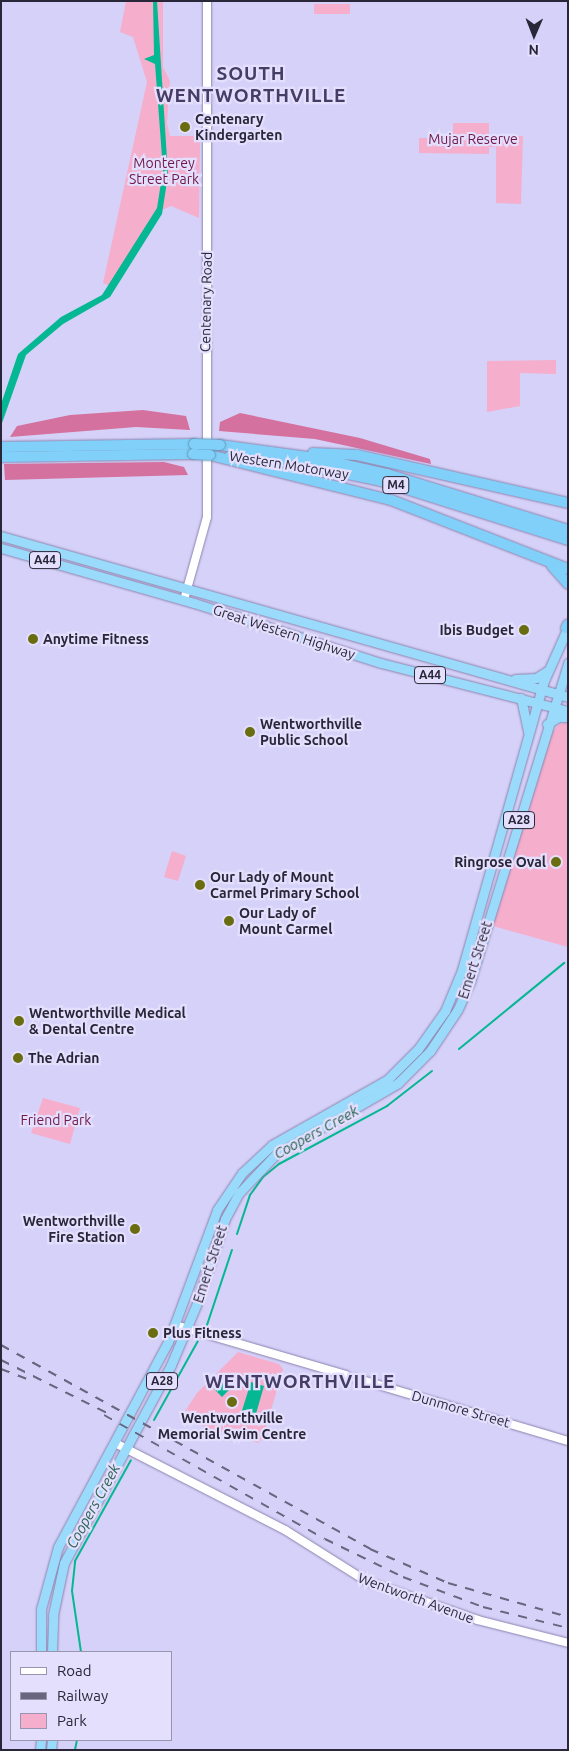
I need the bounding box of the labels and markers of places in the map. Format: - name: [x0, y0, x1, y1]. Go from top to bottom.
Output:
- place label: Centenary Kindergarten: [195, 111, 282, 144]
- marker: Centenary Kindergarten: [179, 121, 191, 133]
- place label: Ibis Budget: [439, 622, 514, 638]
- marker: Ibis Budget: [518, 624, 530, 636]
- place label: Anytime Fitness: [43, 631, 149, 647]
- marker: Anytime Fitness: [27, 633, 39, 645]
- place label: Wentworthville Public School: [260, 716, 362, 749]
- marker: Wentworthville Public School: [244, 726, 256, 738]
- place label: Ringrose Oval: [454, 854, 546, 870]
- marker: Ringrose Oval: [550, 856, 562, 868]
- place label: Our Lady of Mount Carmel Primary School: [210, 869, 359, 902]
- marker: Our Lady of Mount Carmel Primary School: [194, 879, 206, 891]
- place label: Our Lady of Mount Carmel: [239, 905, 332, 938]
- marker: Our Lady of Mount Carmel: [223, 915, 235, 927]
- place label: Wentworthville Medical & Dental Centre: [29, 1005, 186, 1038]
- marker: Wentworthville Medical & Dental Centre: [13, 1015, 25, 1027]
- place label: The Adrian: [28, 1050, 100, 1066]
- marker: The Adrian: [12, 1052, 24, 1064]
- place label: Wentworthville Fire Station: [23, 1213, 125, 1246]
- marker: Wentworthville Fire Station: [129, 1223, 141, 1235]
- place label: Plus Fitness: [163, 1325, 241, 1341]
- marker: Plus Fitness: [147, 1327, 159, 1339]
- marker: Wentworthville Memorial Swim Centre: [226, 1396, 238, 1408]
- place label: Wentworthville Memorial Swim Centre: [158, 1410, 306, 1442]

